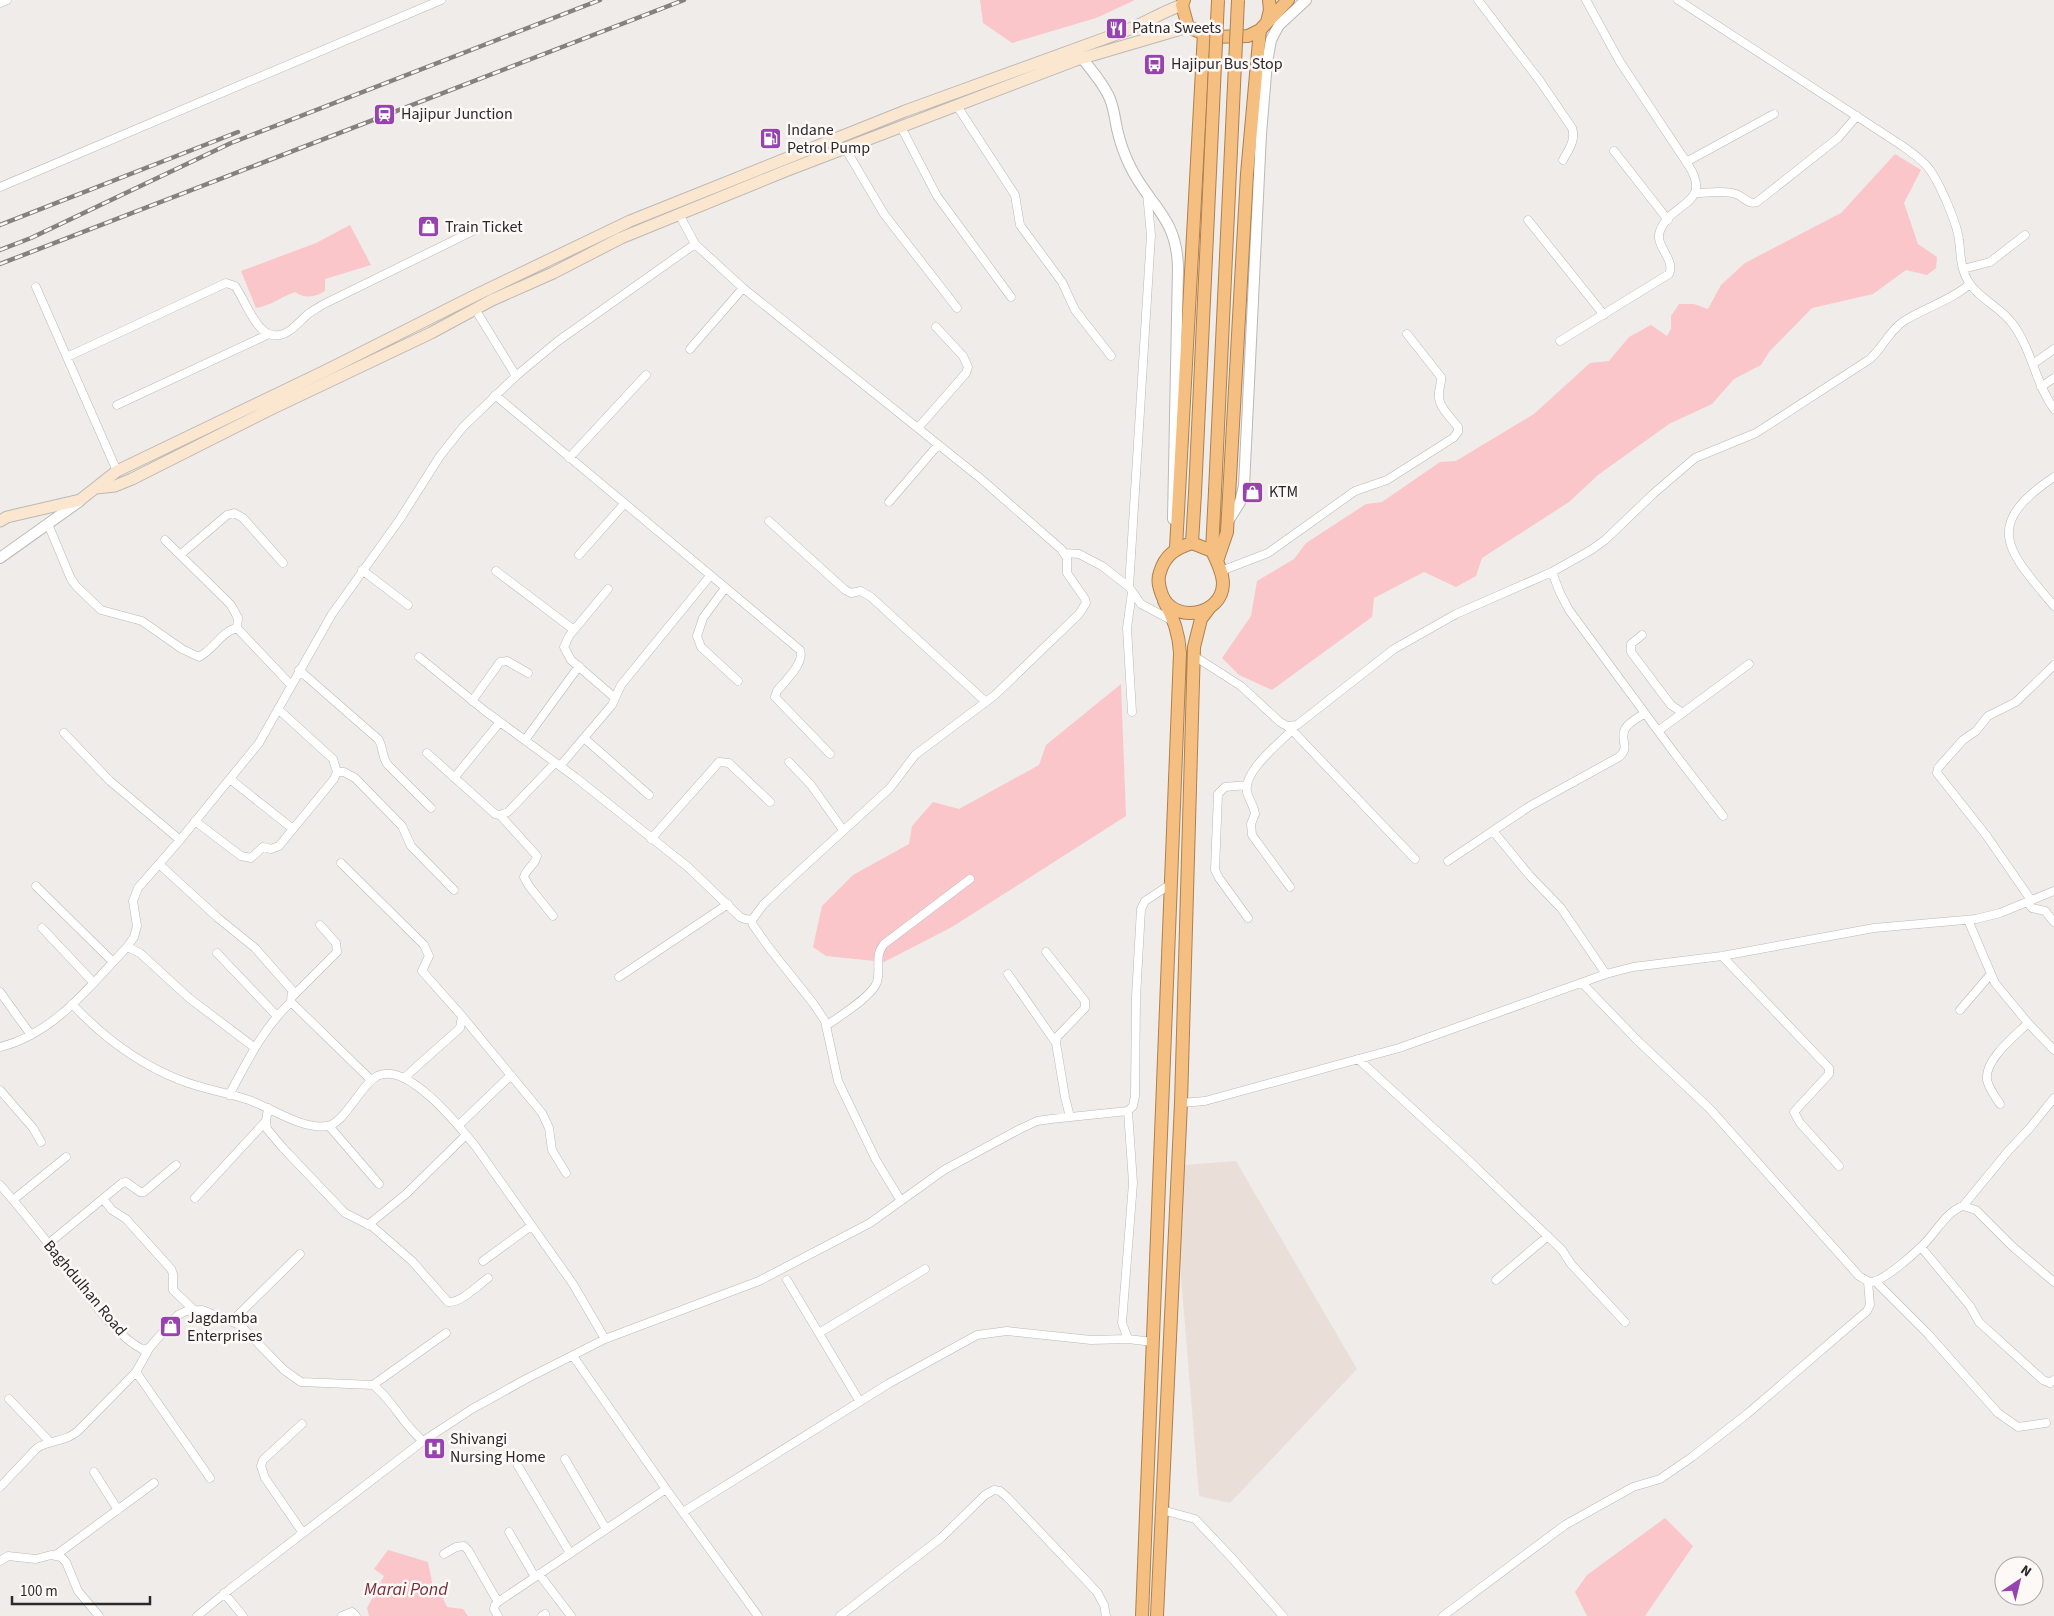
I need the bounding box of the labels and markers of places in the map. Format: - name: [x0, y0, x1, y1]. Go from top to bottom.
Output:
- restaurant icon: Patna Sweets: [1104, 16, 1128, 40]
- place label: Patna Sweets: [1132, 17, 1222, 39]
- bus stop icon: Hajipur Bus Stop: [1143, 52, 1167, 76]
- place label: Hajipur Bus Stop: [1171, 53, 1283, 75]
- station icon: Hajipur Junction: [373, 102, 397, 126]
- place label: Hajipur Junction: [401, 103, 513, 125]
- place label: Indane Petrol Pump: [787, 119, 870, 159]
- fuel station icon: Indane Petrol Pump: [759, 127, 783, 151]
- shop icon: Train Ticket: [417, 215, 441, 239]
- place label: Train Ticket: [445, 216, 523, 238]
- shop icon: KTM: [1241, 480, 1265, 504]
- place label: KTM: [1269, 481, 1298, 503]
- place label: Jagdamba Enterprises: [187, 1307, 263, 1347]
- shop icon: Jagdamba Enterprises: [159, 1315, 183, 1339]
- place label: Shivangi Nursing Home: [450, 1428, 546, 1468]
- hospital icon: Shivangi Nursing Home: [422, 1436, 446, 1460]

